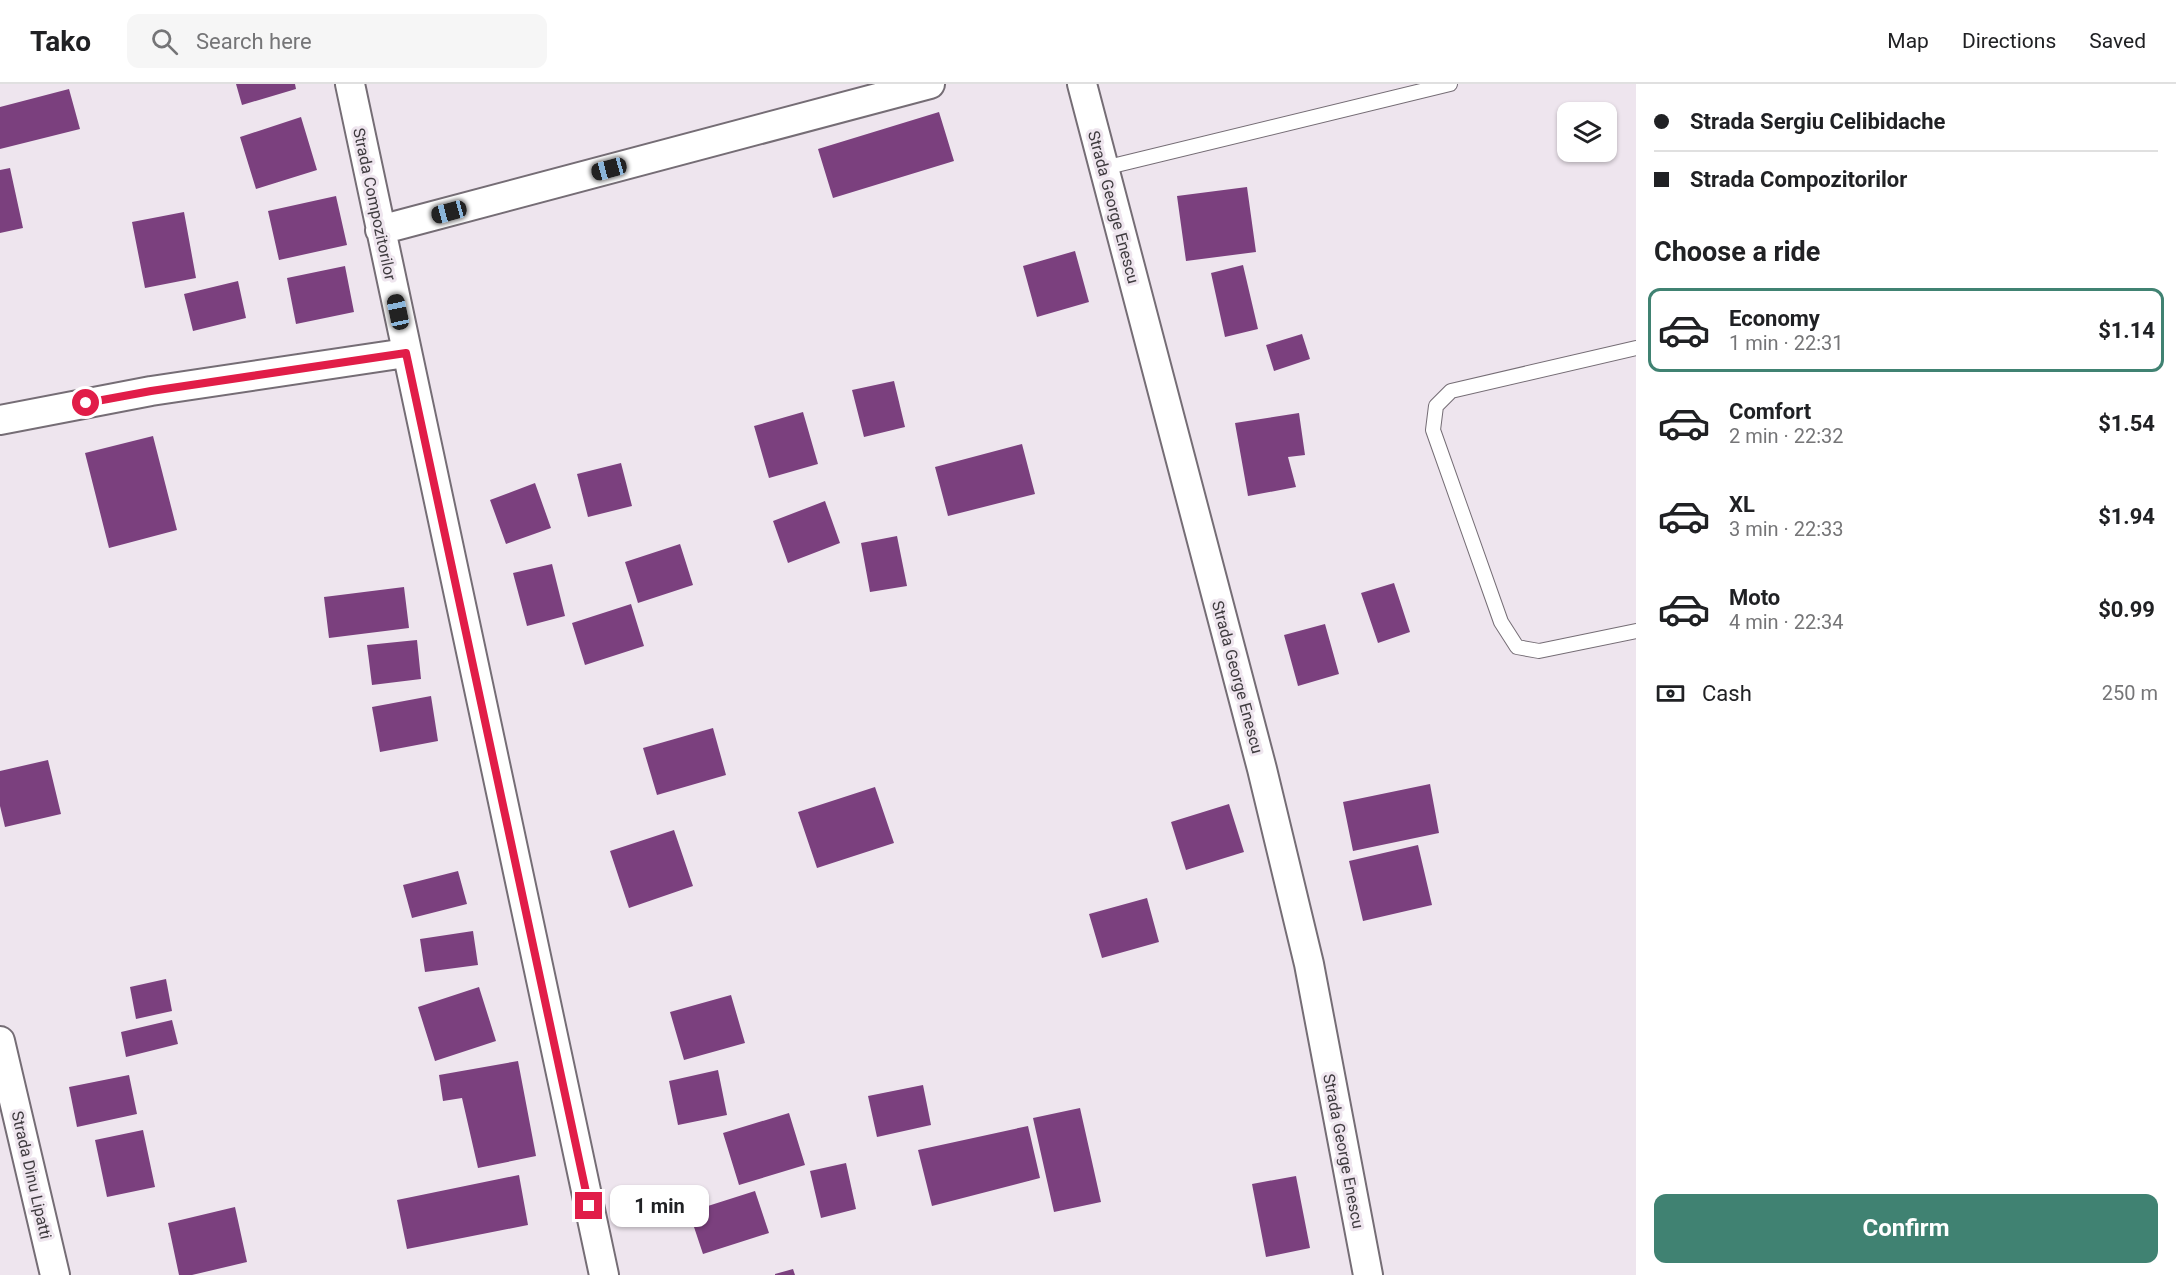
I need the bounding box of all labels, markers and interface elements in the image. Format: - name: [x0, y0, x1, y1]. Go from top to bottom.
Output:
- search box: [127, 14, 547, 68]
- text: Tako: [30, 25, 91, 58]
- icon: search: [148, 25, 181, 58]
- text: Search here: [196, 29, 312, 54]
- text: Map: [1887, 29, 1929, 53]
- text: Directions: [1962, 29, 2056, 53]
- text: Saved: [2089, 29, 2146, 53]
- map controls: [1557, 102, 1617, 162]
- button: layers: [1557, 102, 1617, 162]
- text: Strada Sergiu Celibidache: [1690, 109, 1946, 134]
- street label: Strada Compozitorilor: [349, 126, 400, 283]
- street label: Strada George Enescu: [1084, 129, 1143, 286]
- car: [589, 156, 629, 182]
- text: Strada Compozitorilor: [1690, 167, 1907, 192]
- car: [429, 199, 469, 225]
- text: Choose a ride: [1654, 236, 1820, 268]
- car: [385, 293, 411, 331]
- icon: car: [1657, 303, 1711, 357]
- text: Economy: [1729, 306, 1820, 331]
- text: $1.14: [2098, 318, 2155, 343]
- text: 1 min · 22:31: [1729, 331, 1844, 355]
- route start: [72, 389, 99, 416]
- icon: car: [1657, 396, 1711, 450]
- text: Comfort: [1729, 399, 1811, 424]
- text: $1.54: [2098, 411, 2155, 436]
- text: 2 min · 22:32: [1729, 424, 1844, 448]
- icon: car: [1657, 489, 1711, 543]
- text: XL: [1729, 492, 1755, 517]
- text: $1.94: [2098, 504, 2155, 529]
- text: 3 min · 22:33: [1729, 517, 1844, 541]
- icon: car: [1657, 582, 1711, 636]
- text: Moto: [1729, 585, 1780, 610]
- text: $0.99: [2098, 597, 2155, 622]
- street label: Strada George Enescu: [1208, 599, 1267, 756]
- text: 4 min · 22:34: [1729, 610, 1844, 634]
- icon: cash: [1654, 677, 1687, 710]
- text: Cash: [1702, 681, 1752, 706]
- text: 250 m: [2102, 681, 2158, 705]
- street label: Strada George Enescu: [1319, 1072, 1368, 1230]
- street label: Strada Dinu Lipatti: [8, 1109, 55, 1241]
- callout: 1 min: [610, 1185, 709, 1227]
- route end: [575, 1192, 602, 1219]
- text: 1 min: [634, 1194, 685, 1218]
- button: Confirm: [1654, 1194, 2158, 1263]

